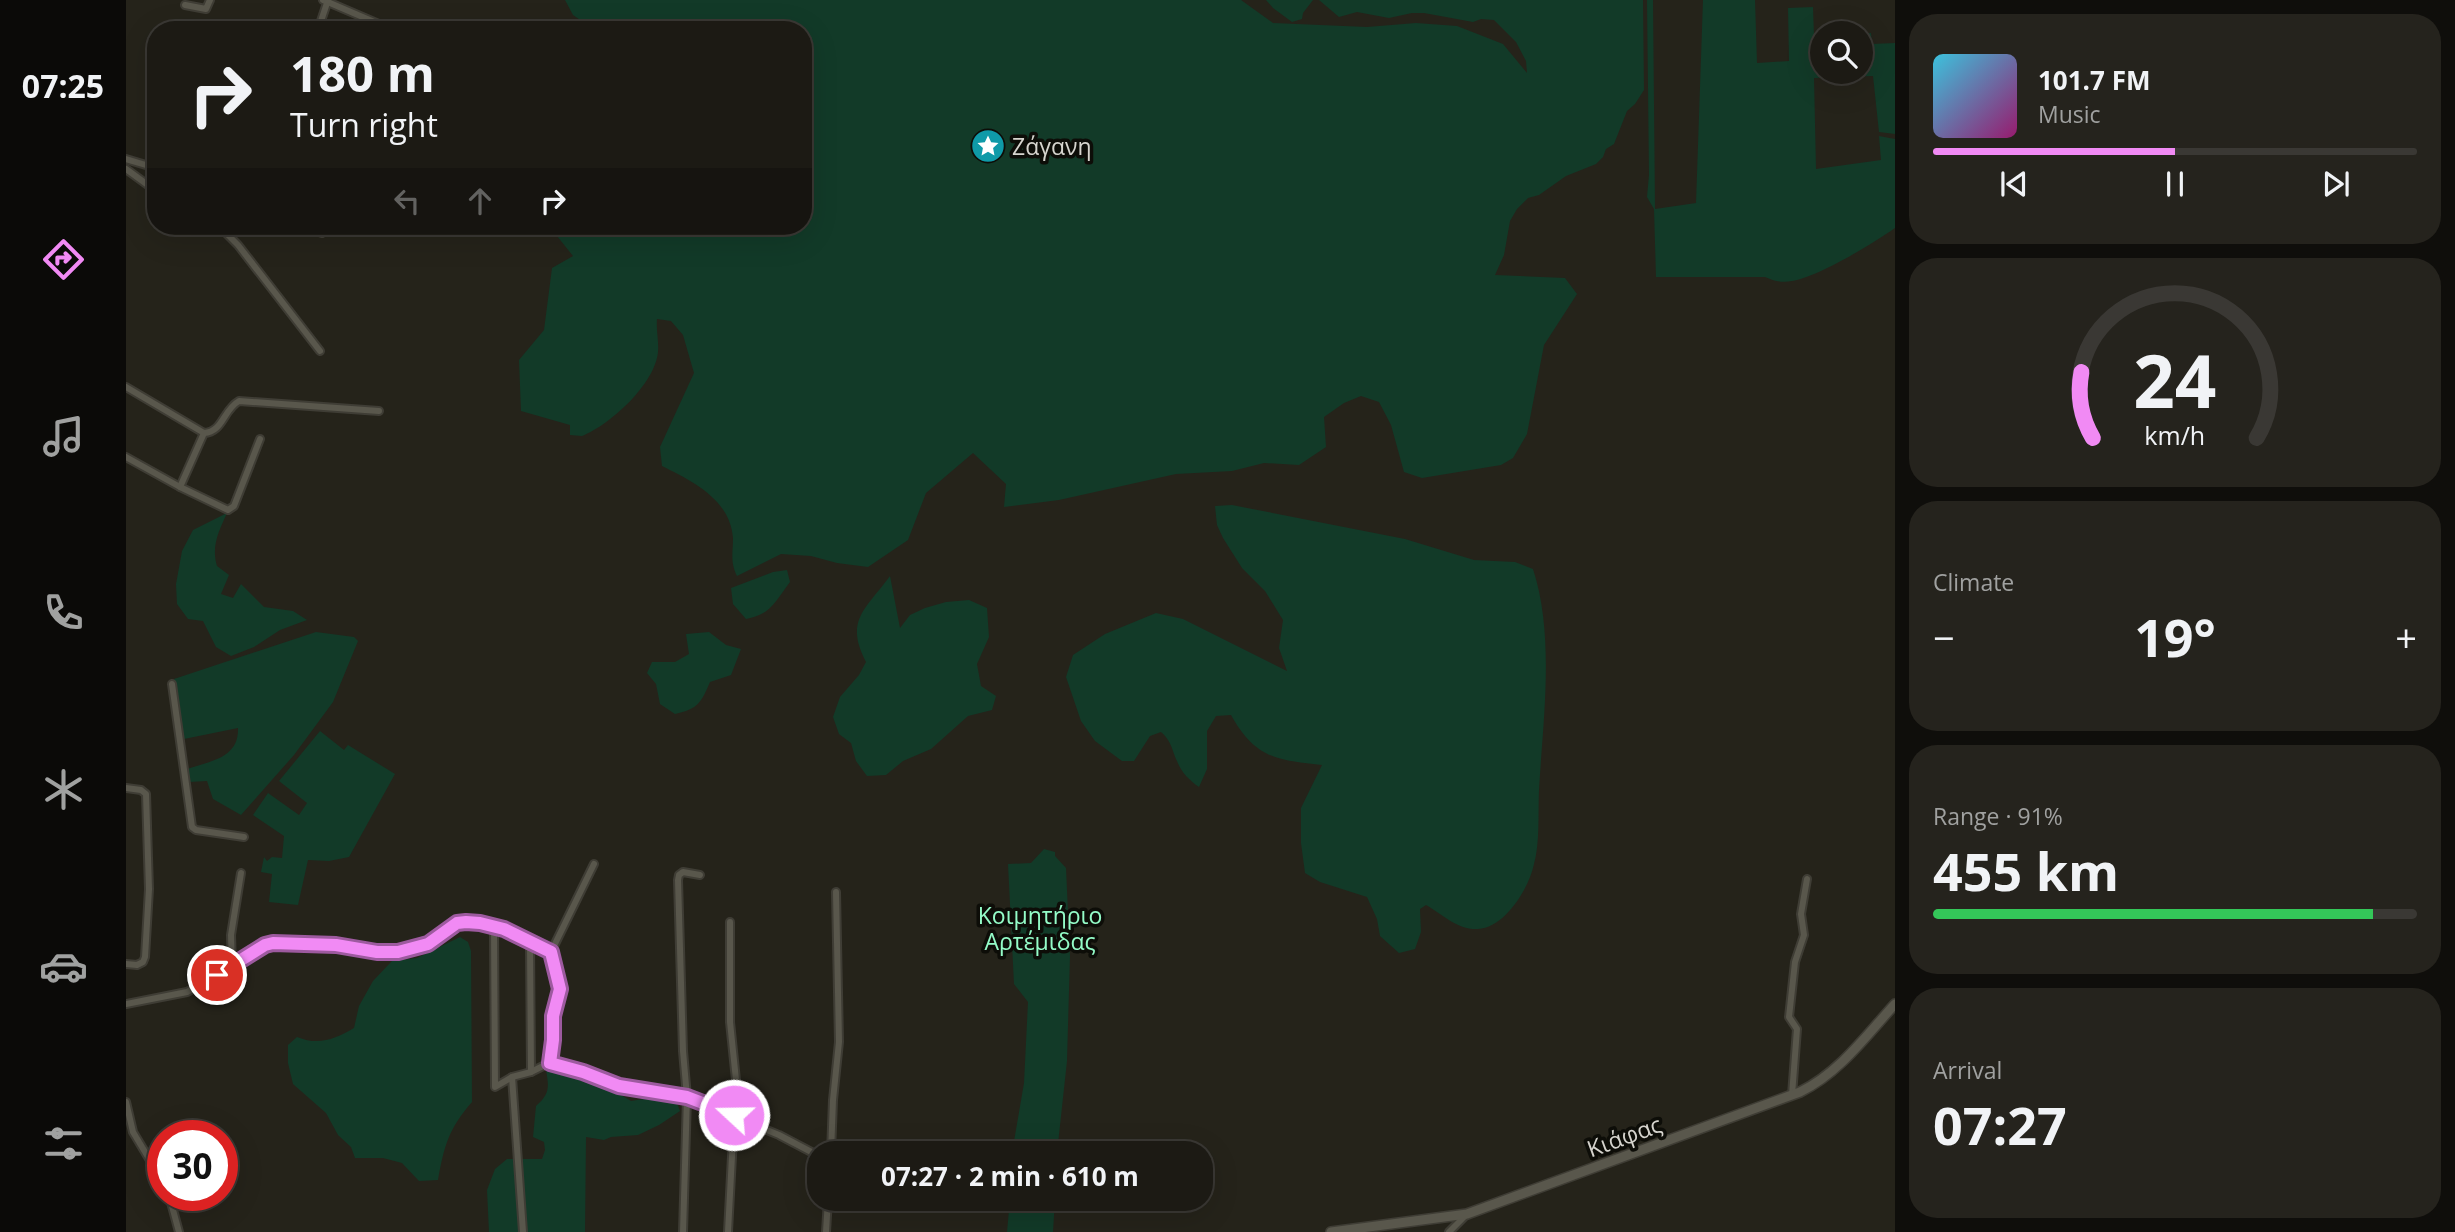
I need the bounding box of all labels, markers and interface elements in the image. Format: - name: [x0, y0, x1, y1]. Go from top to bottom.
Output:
- map controls: [1810, 21, 1873, 84]
- button: search: [1810, 21, 1873, 84]
- text: 180 m: [290, 40, 435, 106]
- icon: right: [175, 49, 266, 140]
- text: 101.7 FM: [2038, 62, 2150, 98]
- text: 07:25: [22, 64, 104, 107]
- text: Music: [2038, 98, 2101, 130]
- text: Turn right: [290, 103, 438, 146]
- place icon: Ζάγανη: [969, 127, 1007, 165]
- place label: Ζάγανη: [1012, 130, 1092, 162]
- icon: previous: [1995, 165, 2033, 203]
- icon: pause: [2156, 165, 2194, 203]
- icon: next: [2317, 165, 2355, 203]
- icon: left: [388, 182, 426, 220]
- icon: ahead: [461, 182, 499, 220]
- icon: right: [534, 182, 572, 220]
- icon: directions: [39, 235, 88, 284]
- text: 24: [2133, 331, 2217, 430]
- icon: music: [39, 412, 88, 461]
- text: km/h: [2145, 418, 2205, 452]
- text: Climate: [1933, 566, 2014, 598]
- icon: phone: [39, 588, 88, 637]
- text: 19°: [2134, 601, 2216, 672]
- text: −: [1933, 611, 1955, 663]
- text: +: [2395, 611, 2417, 663]
- icon: climate: [39, 765, 88, 814]
- text: Range · 91%: [1933, 800, 2063, 832]
- text: 455 km: [1933, 835, 2119, 906]
- park label: Κοιμητήριο Αρτέμιδας: [978, 899, 1102, 957]
- icon: car: [39, 942, 88, 991]
- pin: [187, 945, 247, 1005]
- icon: arrive: [198, 956, 236, 994]
- text: Arrival: [1933, 1054, 2002, 1086]
- position arrow: [697, 1078, 771, 1152]
- text: 07:27: [1933, 1089, 2067, 1160]
- street label: Κιάφας: [1582, 1108, 1666, 1164]
- icon: filters: [39, 1119, 88, 1168]
- speed limit sign: 30: [147, 1120, 238, 1211]
- text: 07:27 · 2 min · 610 m: [881, 1158, 1139, 1194]

